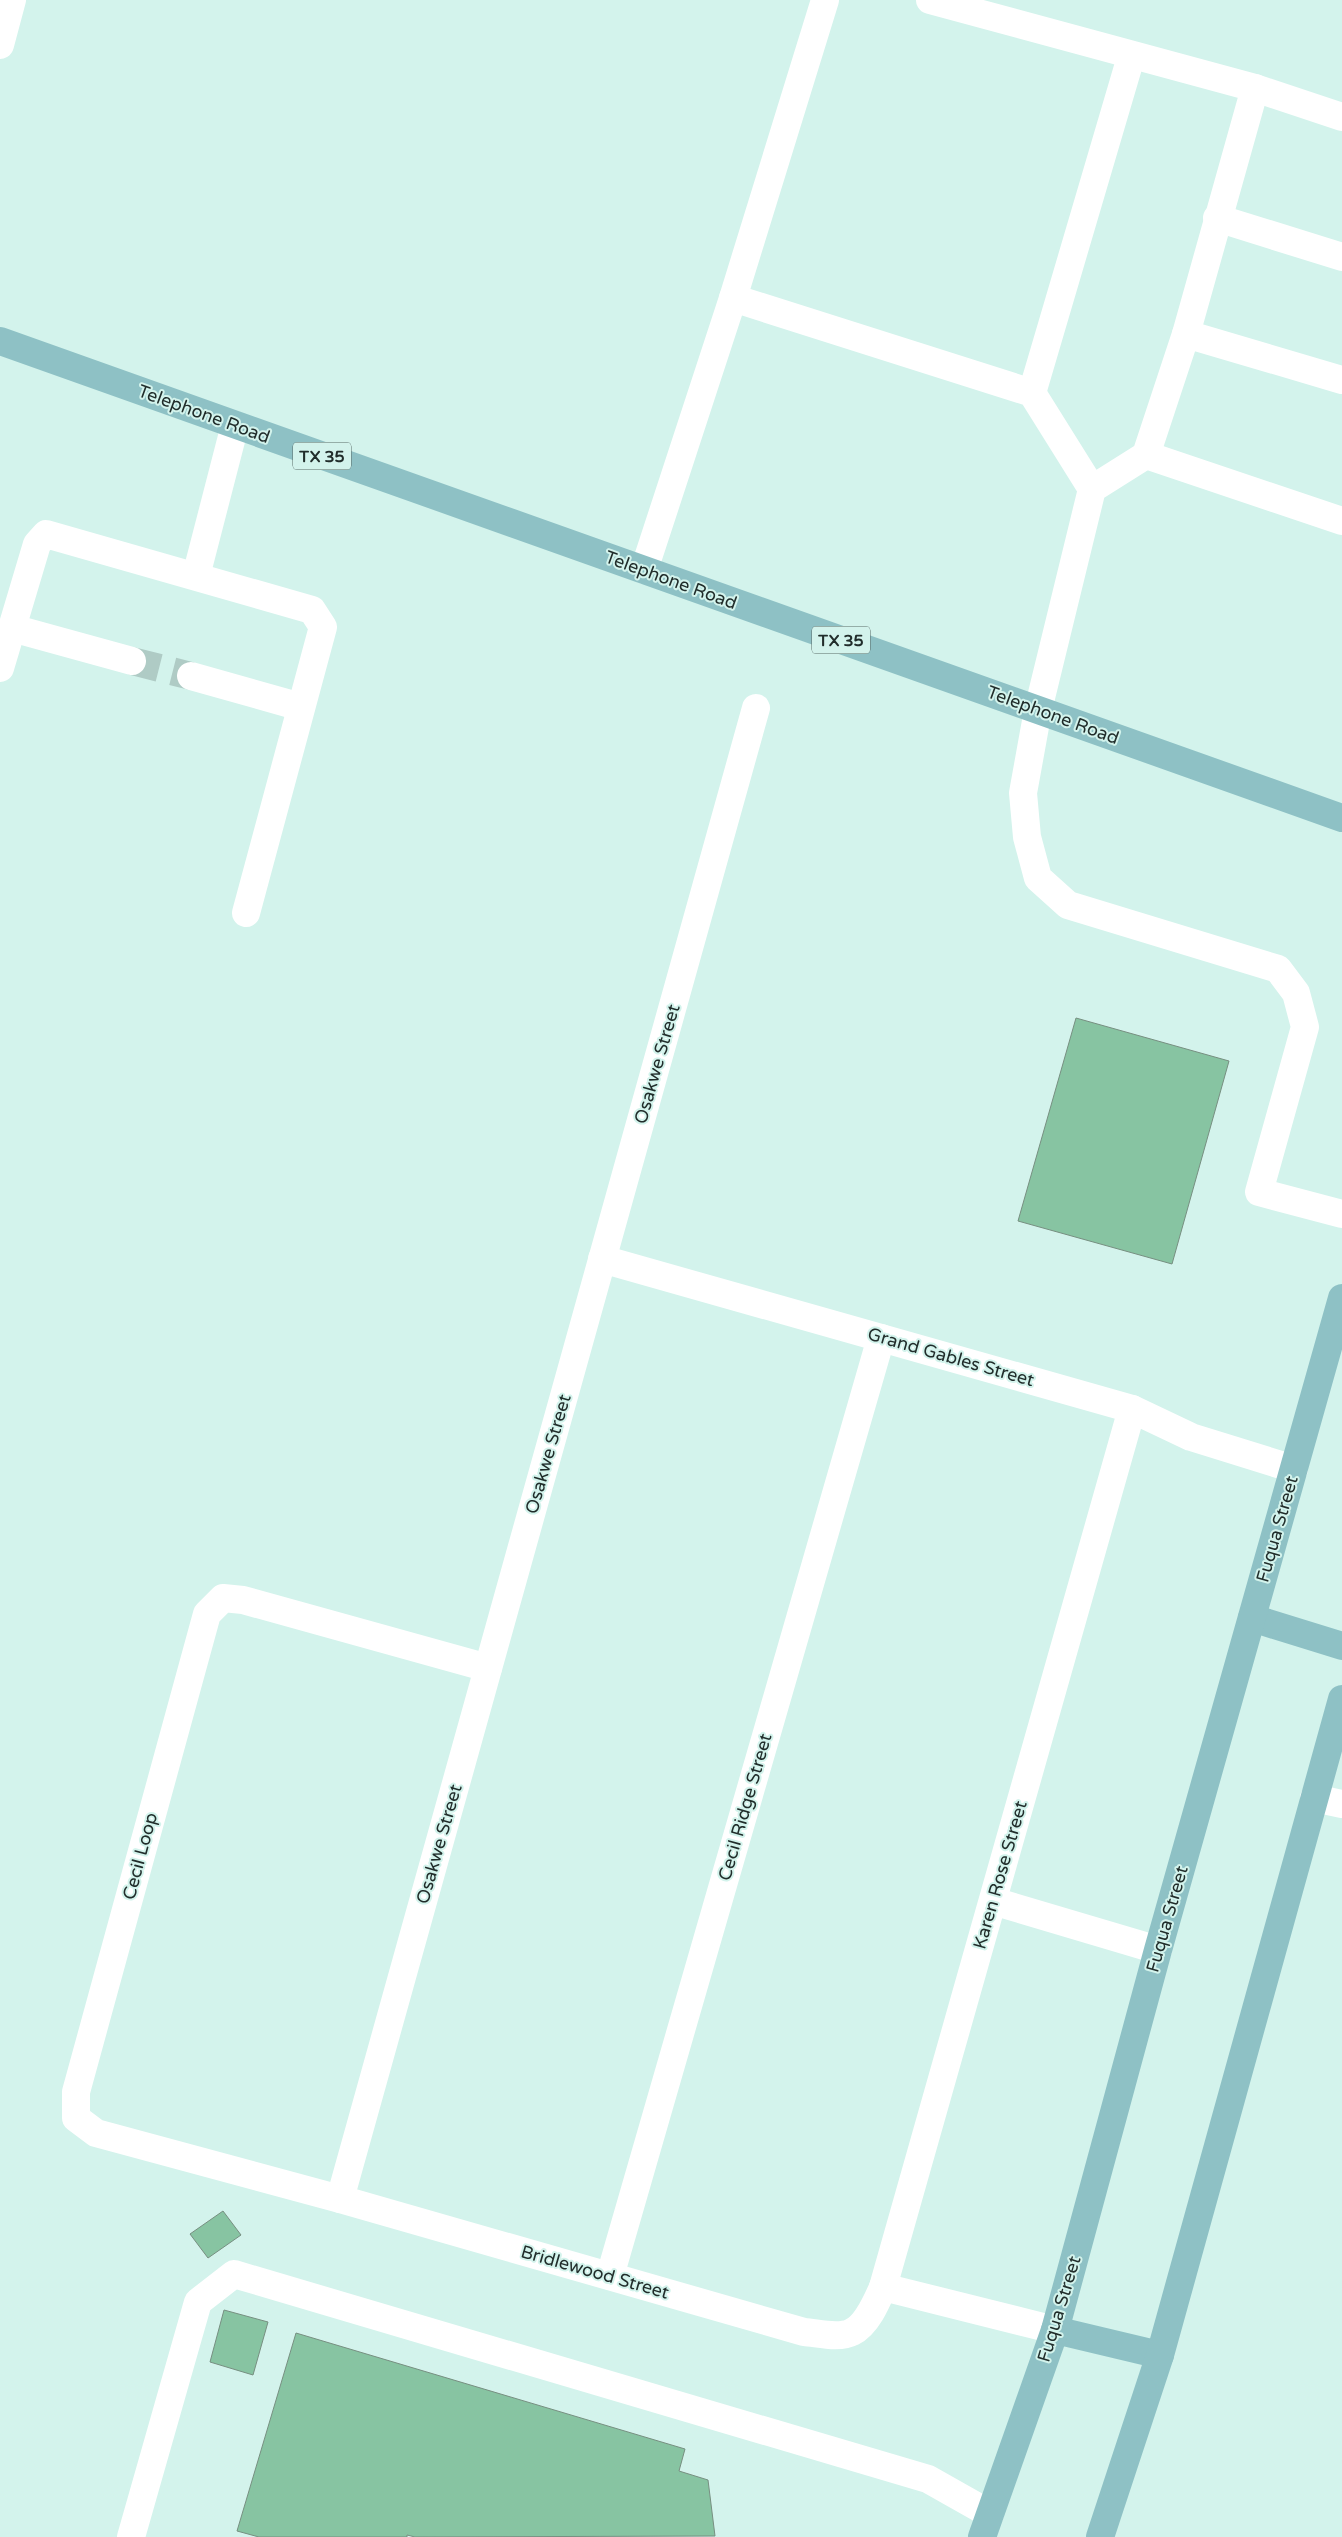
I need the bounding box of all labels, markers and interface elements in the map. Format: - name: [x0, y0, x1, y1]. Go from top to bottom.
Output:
- street label: Telephone Road: [135, 380, 273, 448]
- road number: TX 35: [293, 442, 351, 470]
- street label: Telephone Road: [602, 546, 740, 614]
- road number: TX 35: [812, 626, 870, 654]
- street label: Telephone Road: [984, 681, 1122, 749]
- street label: Osakwe Street: [629, 1001, 685, 1126]
- street label: Grand Gables Street: [865, 1323, 1037, 1391]
- street label: Osakwe Street: [520, 1391, 576, 1516]
- street label: Fuqua Street: [1251, 1473, 1303, 1585]
- street label: Cecil Ridge Street: [713, 1731, 777, 1883]
- street label: Osakwe Street: [411, 1781, 467, 1906]
- street label: Karen Rose Street: [968, 1798, 1032, 1952]
- street label: Cecil Loop: [118, 1810, 162, 1902]
- street label: Fuqua Street: [1141, 1863, 1193, 1975]
- street label: Bridlewood Street: [518, 2240, 672, 2304]
- street label: Fuqua Street: [1032, 2253, 1086, 2365]

